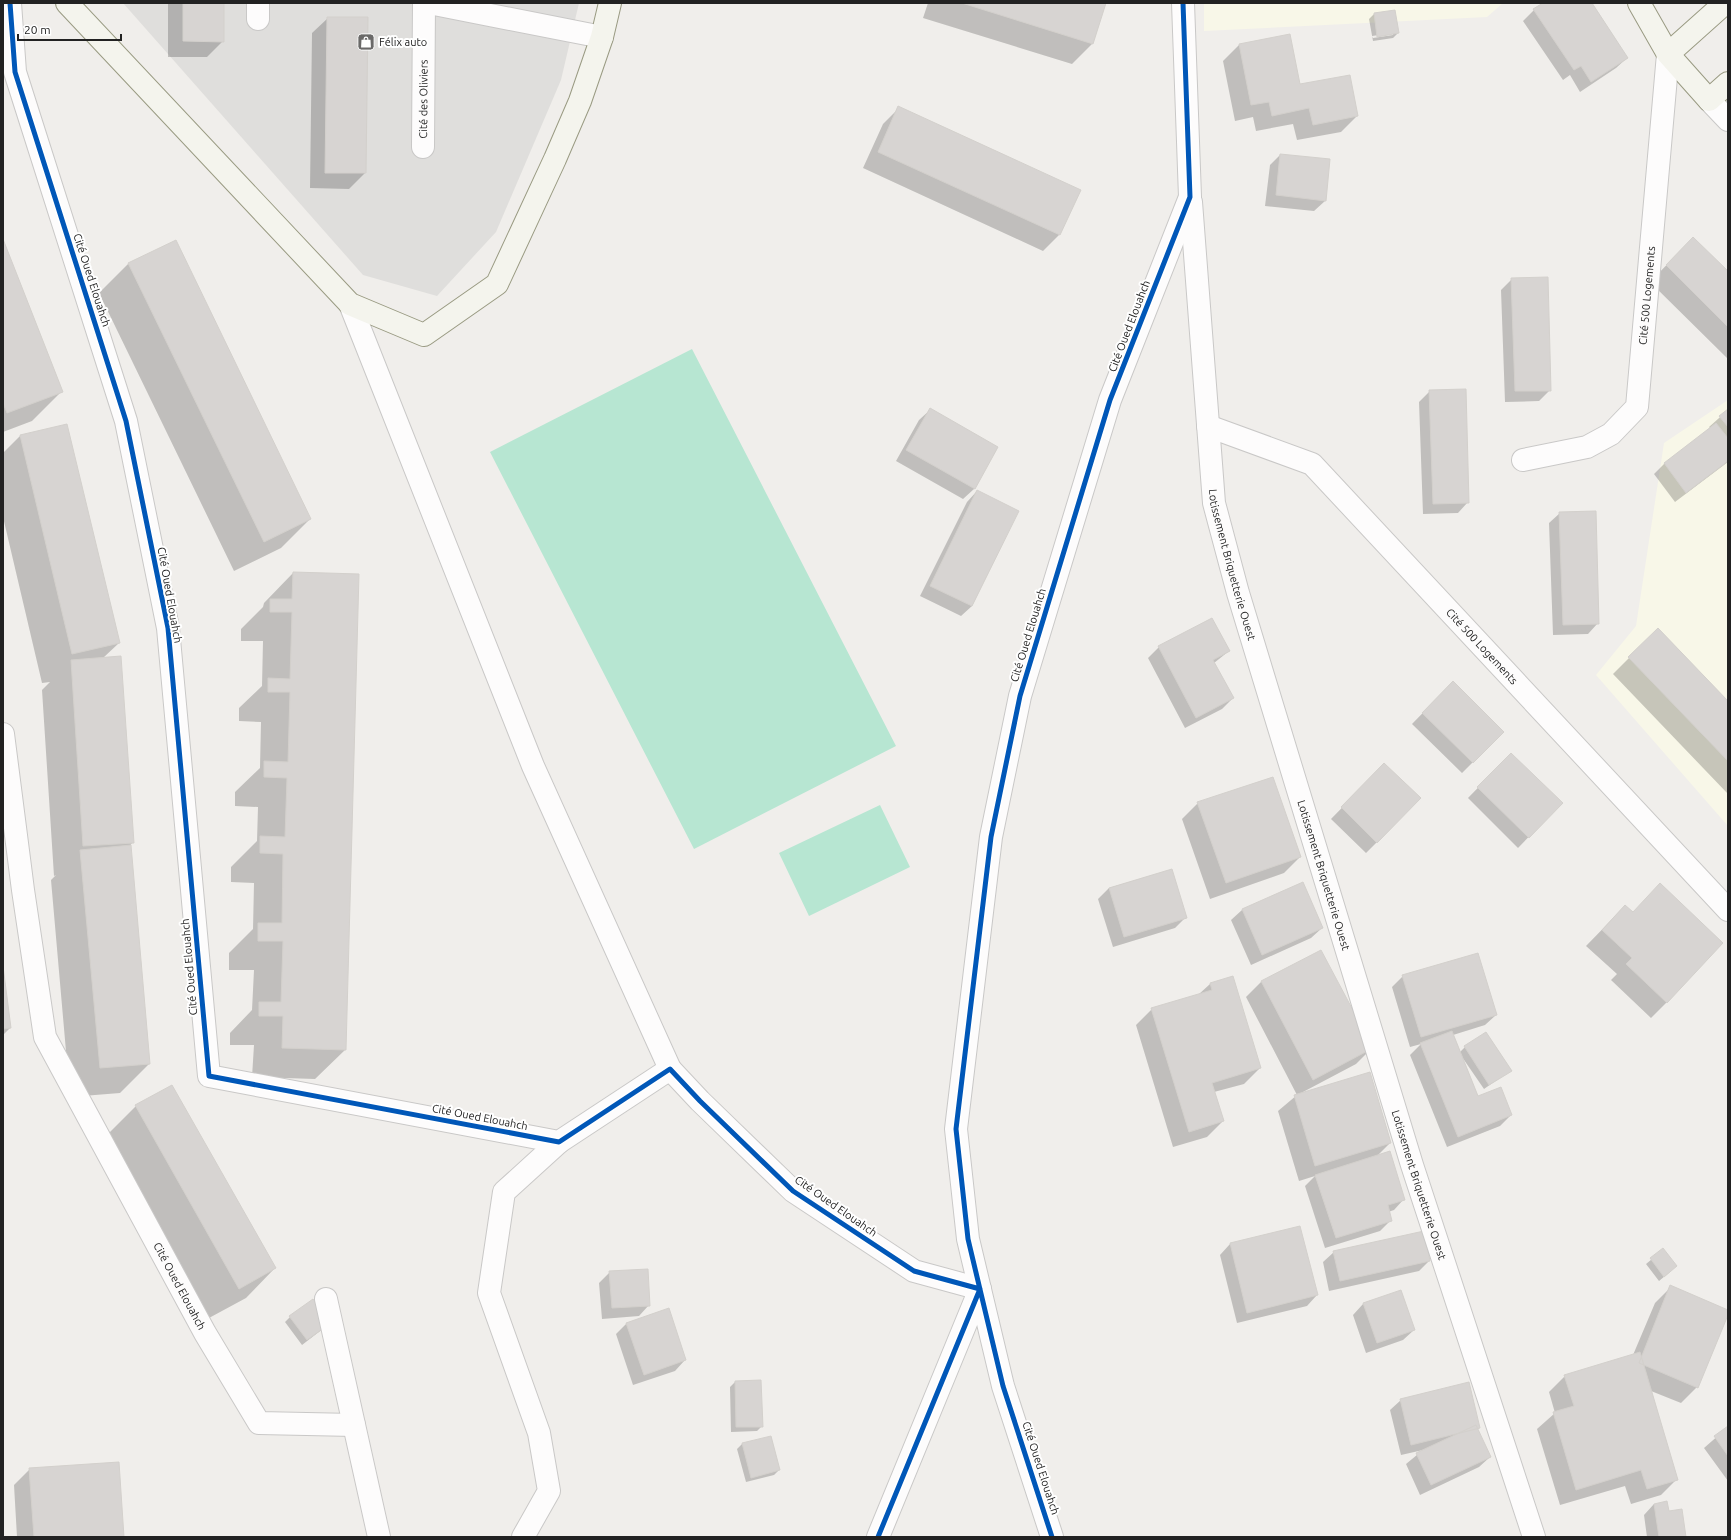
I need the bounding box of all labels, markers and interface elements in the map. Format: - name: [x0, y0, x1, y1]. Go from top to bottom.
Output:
- scale bar: [18, 16, 121, 42]
- text: 20 m: [24, 23, 51, 36]
- shop icon: Félix auto: [356, 32, 376, 52]
- place label: Félix auto: [379, 36, 427, 48]
- street label: Cité des Oliviers: [417, 59, 430, 139]
- street label: Cité Oued Elouahch: [71, 232, 113, 328]
- street label: Cité 500 Logements: [1636, 245, 1657, 345]
- street label: Cité Oued Elouahch: [1106, 278, 1152, 374]
- street label: Lotissement Briquetterie Ouest: [1207, 489, 1258, 642]
- street label: Cité Oued Elouahch: [156, 546, 184, 644]
- street label: Cité Oued Elouahch: [1008, 587, 1048, 683]
- street label: Cité 500 Logements: [1444, 606, 1520, 687]
- street label: Lotissement Briquetterie Ouest: [1295, 799, 1353, 952]
- street label: Cité Oued Elouahch: [179, 918, 199, 1016]
- street label: Cité Oued Elouahch: [431, 1102, 529, 1132]
- street label: Lotissement Briquetterie Ouest: [1390, 1109, 1449, 1262]
- street label: Cité Oued Elouahch: [793, 1173, 879, 1239]
- street label: Cité Oued Elouahch: [151, 1240, 208, 1332]
- street label: Cité Oued Elouahch: [1020, 1420, 1062, 1516]

